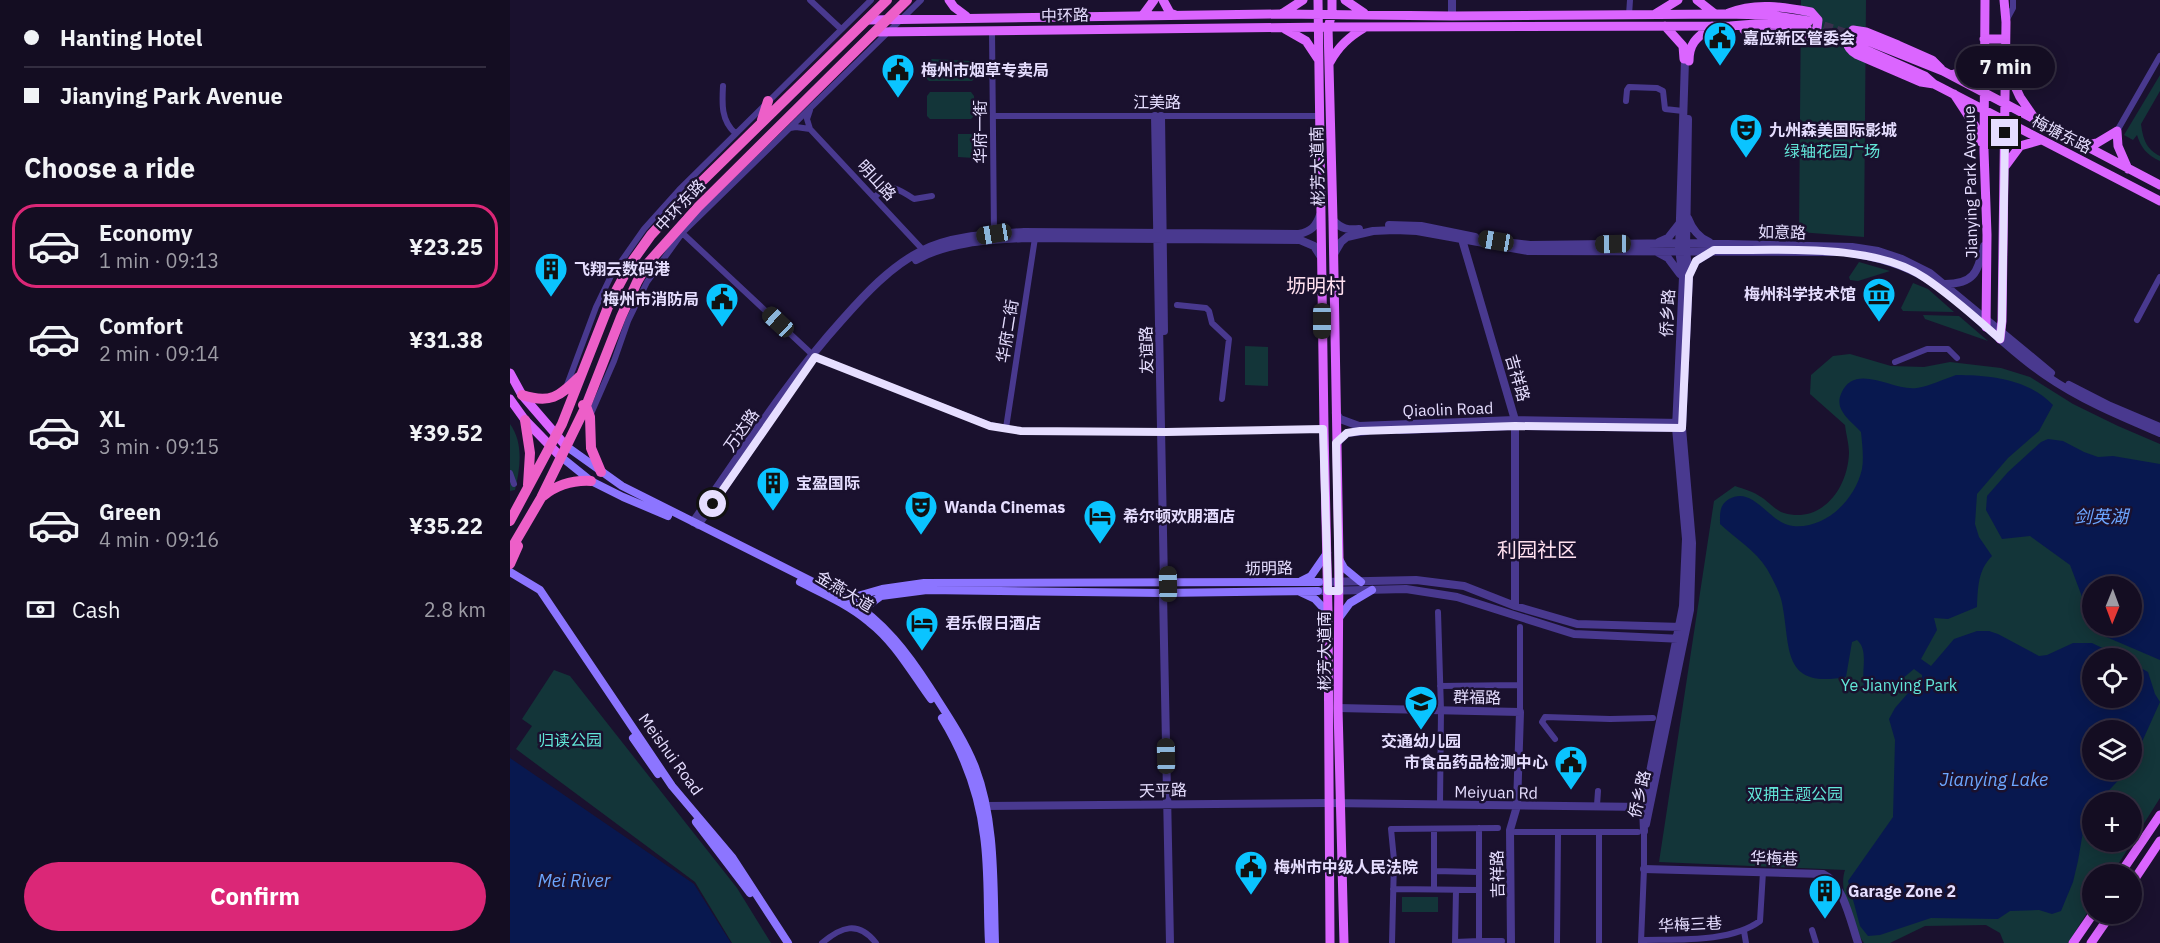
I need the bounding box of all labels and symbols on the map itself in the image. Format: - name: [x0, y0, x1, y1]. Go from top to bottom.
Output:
- street label: 中环路: [1041, 5, 1089, 25]
- public building icon: 嘉应新区管委会: [1702, 20, 1738, 67]
- place label: 嘉应新区管委会: [1743, 28, 1855, 48]
- callout: 7 min: [1956, 46, 2054, 88]
- public building icon: 梅州市烟草专卖局: [880, 52, 916, 99]
- place label: 梅州市烟草专卖局: [921, 60, 1049, 80]
- street label: 江美路: [1133, 92, 1181, 112]
- street label: 华府一街: [970, 100, 990, 164]
- street label: Jianying Park Avenue: [1959, 105, 1981, 258]
- street label: 梅塘东路: [2029, 111, 2095, 157]
- theatre icon: 九州森美国际影城: [1728, 112, 1764, 159]
- route end: [1991, 119, 2018, 146]
- place label: 九州森美国际影城: [1769, 120, 1897, 140]
- street label: 彬芳大道南: [1306, 126, 1328, 206]
- park label: 绿轴花园广场: [1784, 141, 1880, 161]
- street label: 明山路: [853, 156, 901, 204]
- street label: 中环东路: [651, 175, 709, 235]
- car: [975, 222, 1013, 246]
- street label: 如意路: [1758, 222, 1806, 242]
- car: [1477, 229, 1515, 253]
- car: [1595, 235, 1631, 253]
- building icon: 飞翔云数码港: [533, 251, 569, 298]
- place label: 飞翔云数码港: [574, 259, 670, 279]
- district label: 坜明村: [1286, 272, 1346, 299]
- museum icon: 梅州科学技术馆: [1861, 276, 1897, 323]
- public building icon: 梅州市消防局: [704, 281, 740, 328]
- place label: 梅州科学技术馆: [1744, 284, 1856, 304]
- place label: 梅州市消防局: [603, 289, 699, 309]
- street label: 侨乡路: [1656, 289, 1678, 337]
- street label: 华府二街: [992, 298, 1022, 364]
- car: [759, 303, 797, 341]
- car: [1313, 303, 1331, 339]
- street label: 友谊路: [1136, 326, 1156, 374]
- street label: 吉祥路: [1502, 352, 1534, 404]
- street label: Qiaolin Road: [1402, 397, 1494, 421]
- street label: 万达路: [719, 405, 763, 455]
- building icon: 宝盈国际: [755, 465, 791, 512]
- place label: 宝盈国际: [796, 473, 860, 493]
- theatre icon: Wanda Cinemas: [903, 489, 939, 536]
- route start: [699, 490, 726, 517]
- place label: Wanda Cinemas: [944, 497, 1065, 517]
- hotel icon: 希尔顿欢朋酒店: [1082, 498, 1118, 545]
- water label: 剑英湖: [2074, 505, 2131, 528]
- place label: 希尔顿欢朋酒店: [1123, 506, 1235, 526]
- district label: 利园社区: [1497, 536, 1577, 563]
- street label: 坜明路: [1245, 558, 1293, 578]
- street label: 金燕大道: [812, 566, 878, 616]
- car: [1159, 566, 1177, 602]
- north arrow: [2082, 576, 2142, 636]
- hotel icon: 君乐假日酒店: [904, 605, 940, 652]
- street label: 彬芳大道南: [1314, 611, 1334, 691]
- place label: 君乐假日酒店: [945, 613, 1041, 633]
- park label: Ye Jianying Park: [1841, 675, 1958, 695]
- school or university icon: 交通幼儿园: [1403, 684, 1439, 731]
- street label: 群福路: [1453, 687, 1501, 707]
- street label: Meishui Road: [635, 709, 707, 799]
- park label: 归读公园: [538, 730, 602, 750]
- place label: 交通幼儿园: [1381, 731, 1461, 751]
- car: [1157, 738, 1175, 774]
- public building icon: 市食品药品检测中心: [1553, 744, 1589, 791]
- place label: 市食品药品检测中心: [1404, 752, 1548, 772]
- street label: 侨乡路: [1624, 768, 1654, 820]
- water label: Jianying Lake: [1940, 768, 2048, 791]
- street label: 天平路: [1139, 780, 1187, 800]
- street label: Meiyuan Rd: [1454, 781, 1538, 803]
- park label: 双拥主题公园: [1747, 784, 1843, 804]
- street label: 华梅巷: [1750, 848, 1798, 868]
- public building icon: 梅州市中级人民法院: [1233, 849, 1269, 896]
- street label: 吉祥路: [1487, 850, 1507, 898]
- place label: 梅州市中级人民法院: [1274, 857, 1418, 877]
- water label: Mei River: [538, 869, 611, 892]
- building icon: Garage Zone 2: [1807, 873, 1843, 920]
- place label: Garage Zone 2: [1848, 881, 1956, 901]
- street label: 华梅三巷: [1658, 912, 1722, 936]

